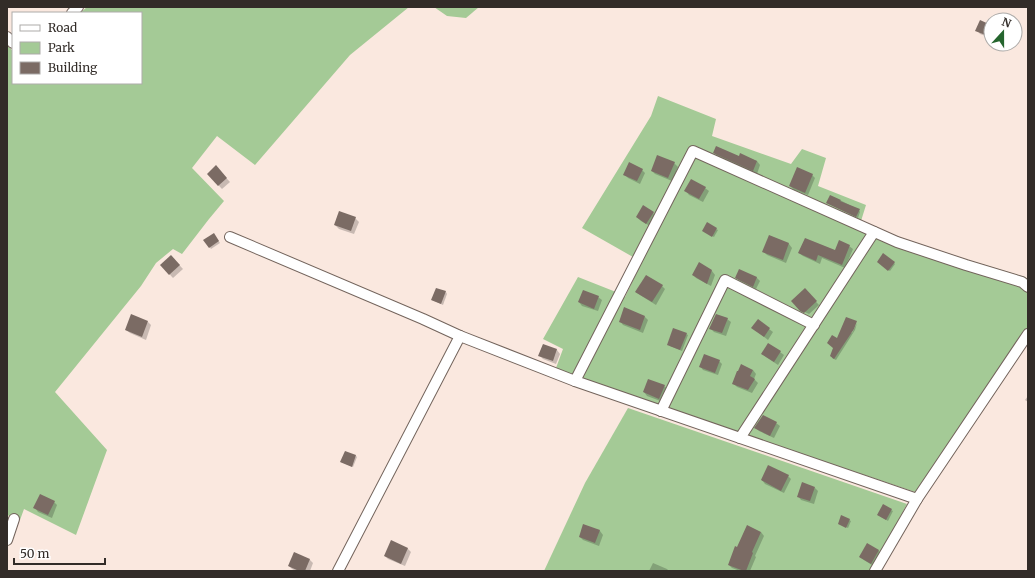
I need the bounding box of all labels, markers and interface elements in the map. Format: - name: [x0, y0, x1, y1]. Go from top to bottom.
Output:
- legend: [12, 12, 142, 84]
- north arrow: [983, 12, 1023, 52]
- text: N: [1000, 15, 1013, 31]
- text: Road: [48, 20, 77, 35]
- text: Park: [48, 40, 75, 55]
- text: Building: [48, 60, 98, 75]
- scale bar: [14, 540, 105, 566]
- text: 50 m: [20, 546, 49, 561]

